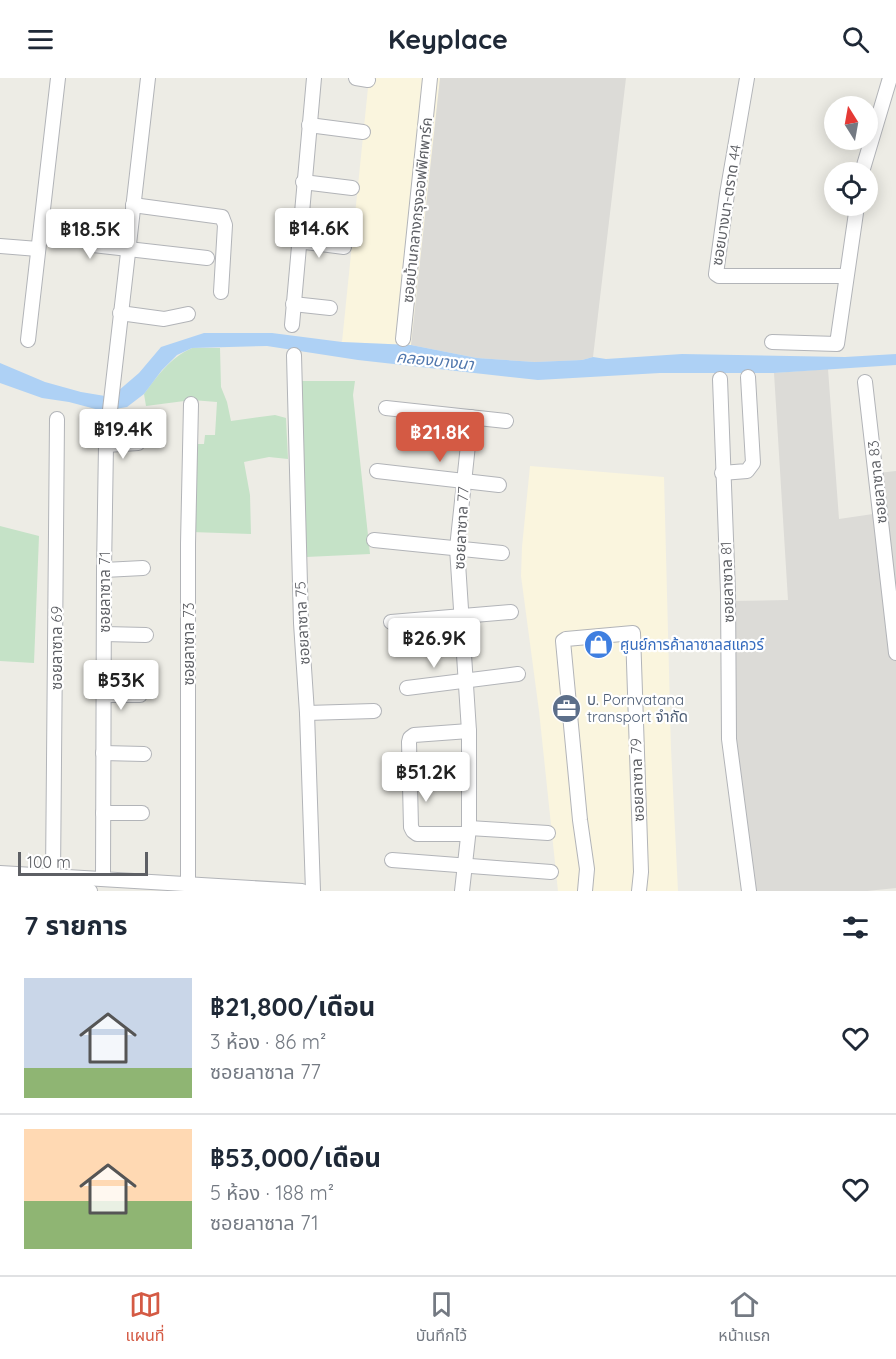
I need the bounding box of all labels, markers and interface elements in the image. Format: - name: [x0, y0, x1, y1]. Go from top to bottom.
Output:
- text: Keyplace: [388, 22, 508, 56]
- icon: menu: [24, 23, 57, 56]
- icon: search: [839, 23, 872, 56]
- north arrow: [824, 96, 878, 150]
- map controls: [824, 96, 878, 216]
- street label: ซอยบ้านกลางกรุงออฟฟิศพาร์ค: [398, 116, 436, 304]
- street label: ซอยบางนา-ตราด 44: [707, 143, 745, 267]
- button: locate: [824, 162, 878, 216]
- pin: ฿14.6K: [270, 208, 368, 259]
- pin: ฿18.5K: [41, 209, 139, 260]
- text: ฿14.6K: [289, 215, 349, 240]
- text: ฿18.5K: [60, 216, 120, 241]
- water label: คลองบางนา: [395, 346, 476, 374]
- pin: ฿19.4K: [74, 409, 172, 460]
- pin: ฿21.8K: [391, 412, 489, 463]
- text: ฿19.4K: [93, 416, 153, 441]
- text: ฿21.8K: [410, 419, 470, 444]
- street label: ซอยลาซาล 83: [863, 439, 891, 525]
- street label: ซอยลาซาล 77: [449, 486, 473, 570]
- street label: ซอยลาซาล 81: [716, 541, 738, 623]
- street label: ซอยลาซาล 71: [95, 551, 114, 633]
- street label: ซอยลาซาล 75: [290, 581, 314, 665]
- street label: ซอยลาซาล 73: [179, 602, 198, 686]
- street label: ซอยลาซาล 69: [47, 606, 66, 690]
- pin: ฿26.9K: [385, 618, 483, 669]
- text: ฿26.9K: [402, 625, 466, 650]
- shop icon: ศูนย์การค้าลาซาลสแควร์: [583, 628, 615, 660]
- place label: ศูนย์การค้าลาซาลสแควร์: [620, 635, 764, 654]
- pin: ฿53K: [85, 660, 157, 711]
- text: ฿53K: [98, 667, 144, 692]
- place label: บ. Pornvatana transport จำกัด: [587, 690, 688, 726]
- office icon: บ. Pornvatana transport จำกัด: [550, 692, 582, 724]
- street label: ซอยลาซาล 79: [626, 738, 648, 822]
- pin: ฿51.2K: [377, 752, 475, 803]
- text: ฿51.2K: [396, 759, 456, 784]
- scale bar: [18, 849, 148, 876]
- text: 100 m: [27, 852, 71, 872]
- text: 7 รายการ: [24, 909, 128, 942]
- icon: filters: [839, 911, 872, 944]
- text: ฿21,800/เดือน: [210, 990, 375, 1023]
- icon: home: [72, 1002, 144, 1074]
- icon: heart: [839, 1022, 872, 1055]
- text: 3 ห้อง · 86 m²: [210, 1029, 326, 1054]
- text: ซอยลาซาล 77: [210, 1059, 321, 1084]
- text: ฿53,000/เดือน: [210, 1141, 381, 1174]
- icon: home: [72, 1153, 144, 1225]
- icon: heart: [839, 1173, 872, 1206]
- text: 5 ห้อง · 188 m²: [210, 1180, 334, 1205]
- text: ซอยลาซาล 71: [210, 1210, 319, 1235]
- tab: แผนที่: [126, 1288, 165, 1348]
- tab: บันทึกไว้: [416, 1288, 467, 1348]
- tab: หน้าแรก: [718, 1288, 770, 1348]

